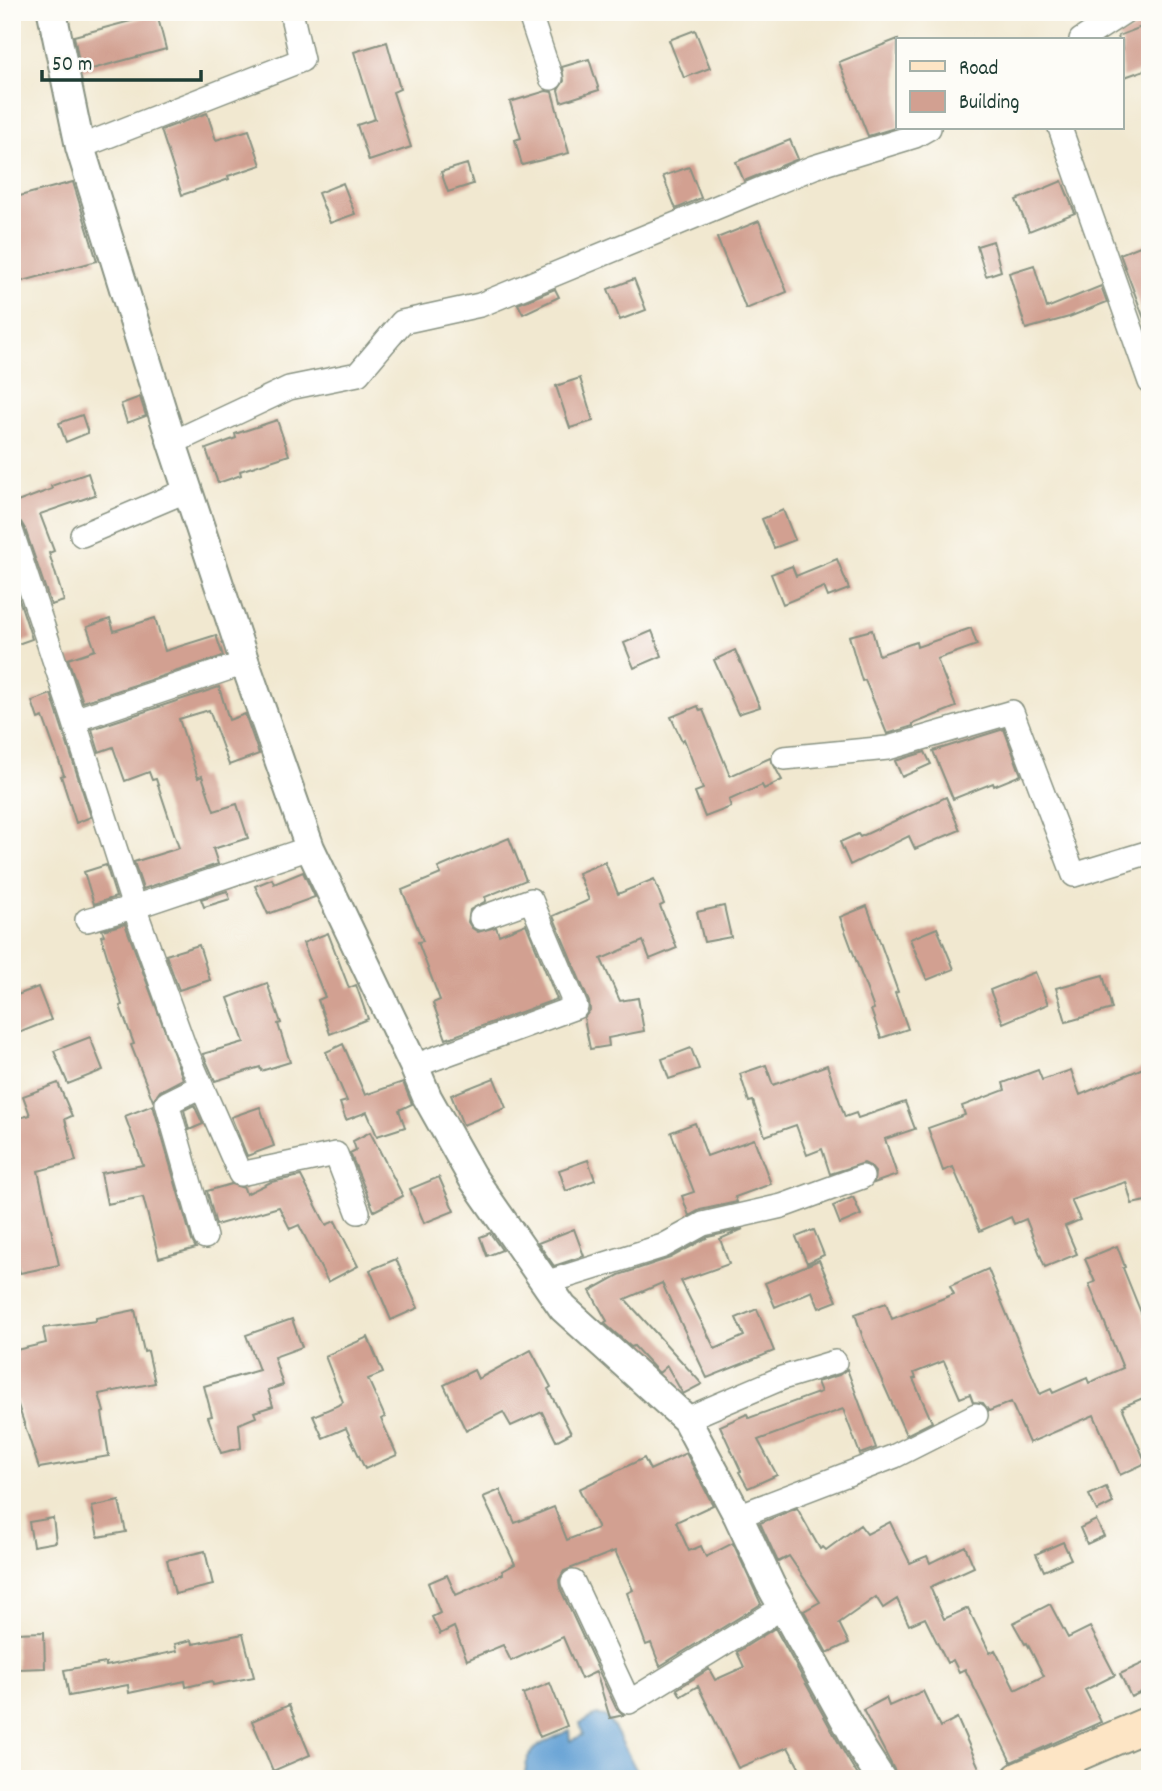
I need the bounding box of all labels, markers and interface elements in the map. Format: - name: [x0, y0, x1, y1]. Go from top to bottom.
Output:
- scale bar: [42, 38, 201, 82]
- legend: [896, 38, 1124, 130]
- text: 50 m: [52, 51, 92, 81]
- text: Road: [959, 55, 998, 85]
- text: Building: [959, 89, 1019, 119]

